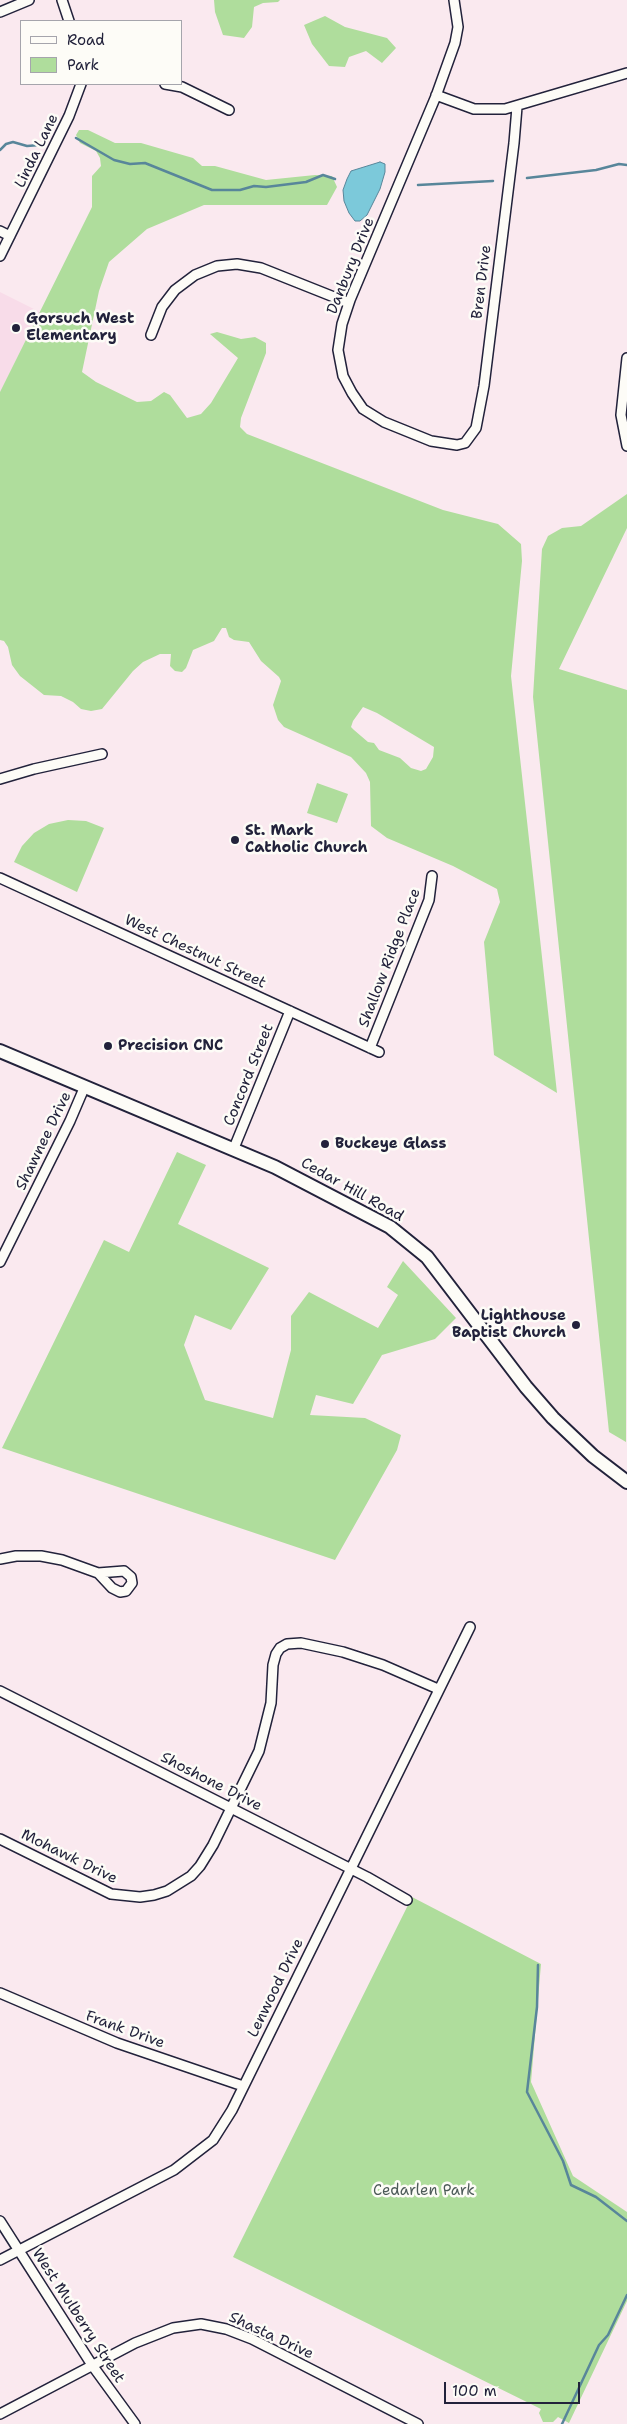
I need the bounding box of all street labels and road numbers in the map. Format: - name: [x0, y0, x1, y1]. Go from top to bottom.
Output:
- street label: Linda Lane: [11, 111, 63, 191]
- street label: Danbury Drive: [323, 215, 379, 317]
- street label: Bren Drive: [469, 244, 495, 320]
- street label: Shallow Ridge Place: [355, 886, 425, 1030]
- street label: West Chestnut Street: [121, 911, 269, 993]
- street label: Concord Street: [220, 1021, 278, 1129]
- street label: Shawnee Drive: [12, 1089, 76, 1193]
- street label: Cedar Hill Road: [297, 1154, 407, 1226]
- street label: Shoshone Drive: [157, 1749, 265, 1815]
- street label: Mohawk Drive: [18, 1826, 120, 1888]
- street label: Lenwood Drive: [244, 1936, 308, 2040]
- street label: Frank Drive: [83, 2007, 167, 2053]
- street label: West Mulberry Street: [28, 2245, 128, 2387]
- street label: Shasta Drive: [226, 2309, 316, 2363]

